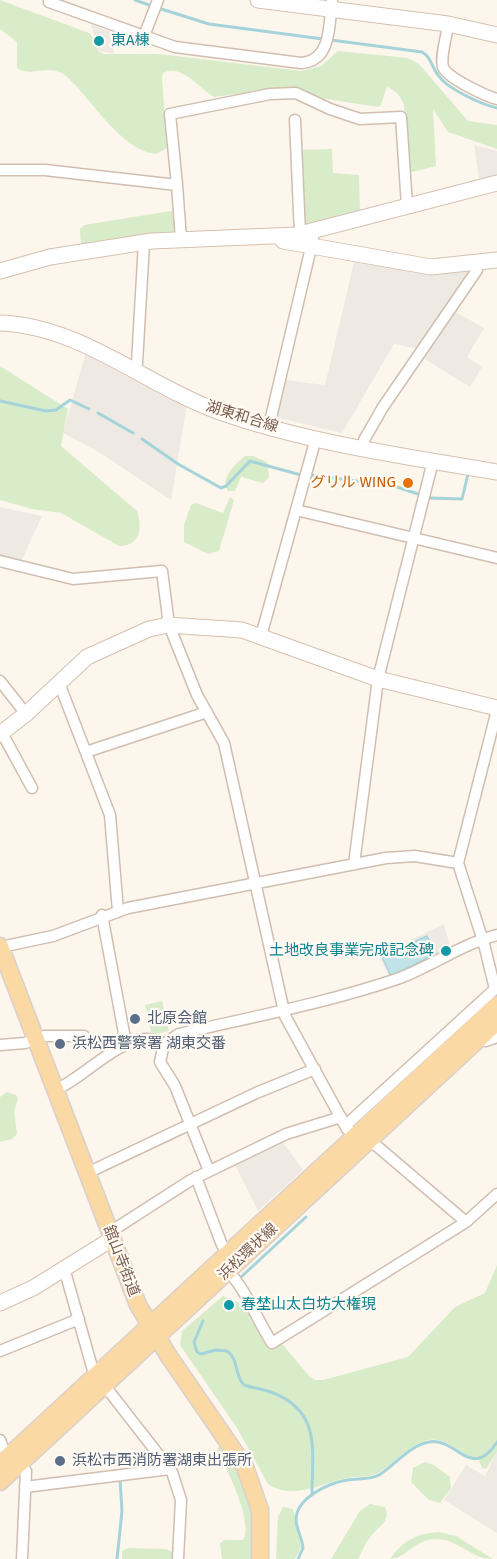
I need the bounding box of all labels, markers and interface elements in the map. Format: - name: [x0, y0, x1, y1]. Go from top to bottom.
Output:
- place label: 東A棟: [111, 32, 150, 50]
- marker: 東A棟: [92, 34, 106, 48]
- street label: 湖東和合線: [204, 397, 280, 437]
- place label: グリル WING: [311, 474, 396, 492]
- marker: グリル WING: [401, 476, 415, 490]
- place label: 土地改良事業完成記念碑: [269, 942, 434, 960]
- marker: 土地改良事業完成記念碑: [439, 944, 453, 958]
- place label: 北原会館: [147, 1010, 207, 1028]
- marker: 北原会館: [128, 1012, 142, 1026]
- place label: 浜松西警察署 湖東交番: [72, 1035, 226, 1053]
- marker: 浜松西警察署 湖東交番: [53, 1037, 67, 1051]
- street label: 浜松環状線: [214, 1220, 282, 1284]
- street label: 舘山寺街道: [99, 1223, 143, 1299]
- place label: 春埜山太白坊大権現: [241, 1296, 376, 1314]
- marker: 春埜山太白坊大権現: [222, 1298, 236, 1312]
- place label: 浜松市西消防署湖東出張所: [72, 1452, 252, 1470]
- marker: 浜松市西消防署湖東出張所: [53, 1454, 67, 1468]

